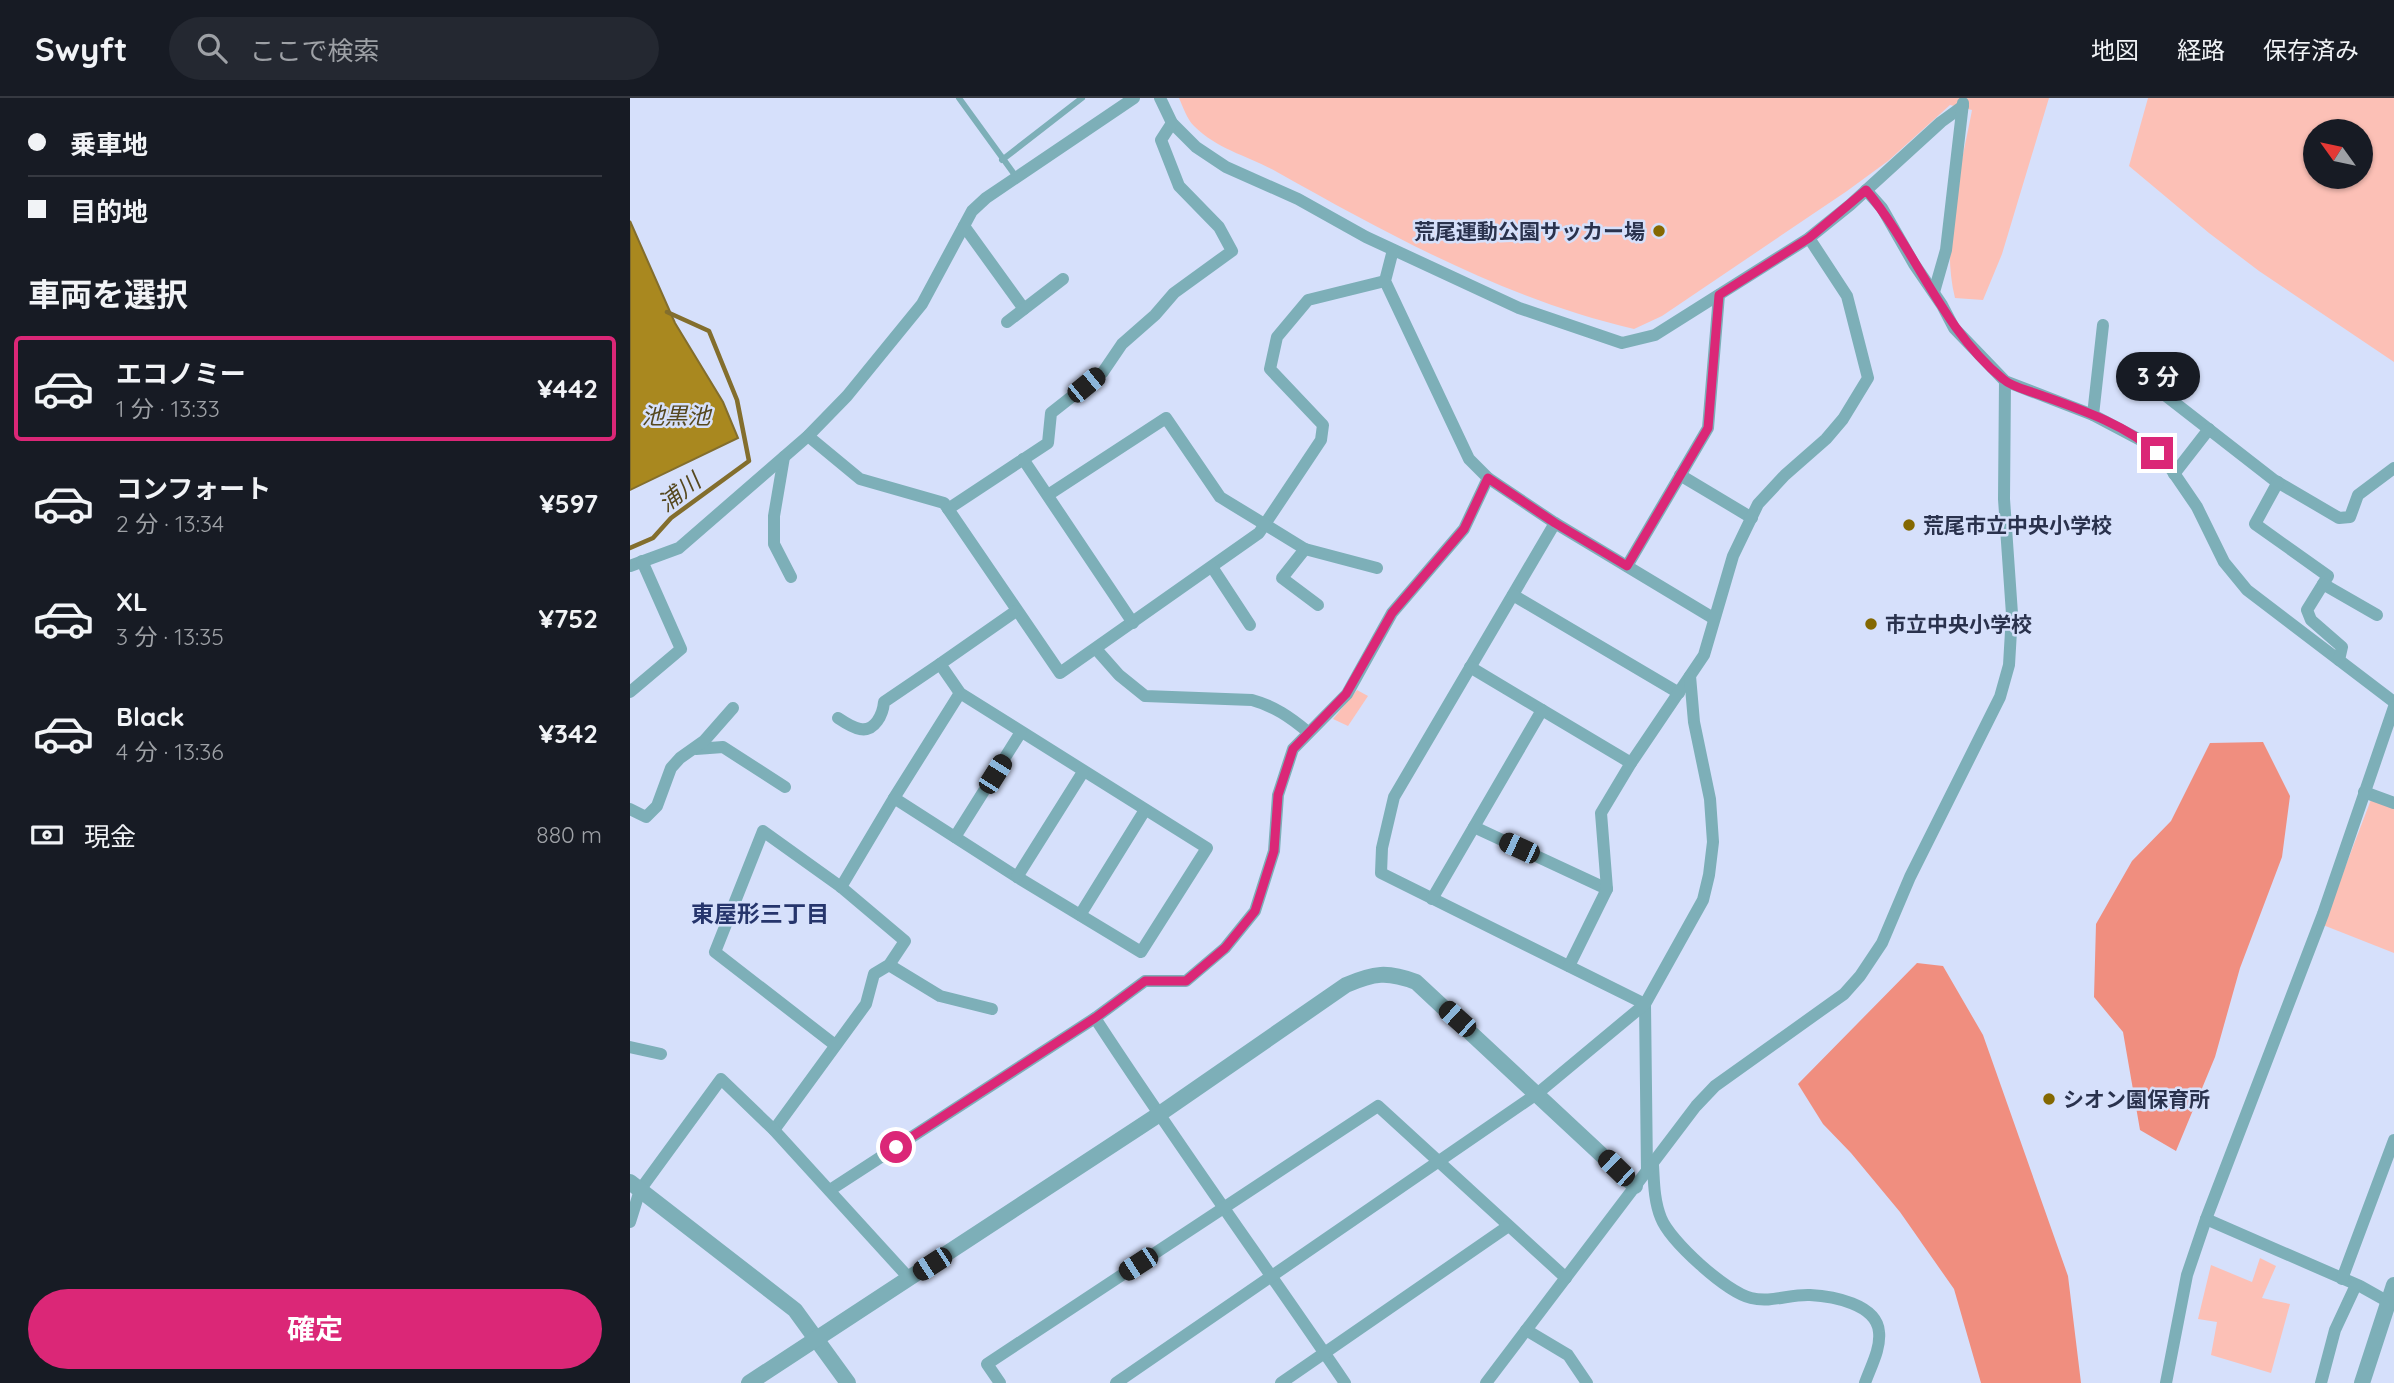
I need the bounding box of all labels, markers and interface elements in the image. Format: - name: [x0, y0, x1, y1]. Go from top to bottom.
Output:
- search box: [169, 17, 659, 80]
- text: Swyft: [35, 28, 127, 69]
- icon: search: [193, 29, 231, 67]
- text: ここで検索: [249, 34, 379, 67]
- text: 地図: [2091, 35, 2139, 65]
- text: 経路: [2177, 35, 2225, 65]
- text: 保存済み: [2263, 35, 2359, 65]
- north arrow: [2303, 119, 2373, 189]
- map controls: [2303, 119, 2373, 189]
- text: 乗車地: [70, 128, 148, 161]
- text: 目的地: [70, 195, 148, 228]
- place label: 荒尾運動公園サッカー場: [1414, 218, 1645, 244]
- marker: 荒尾運動公園サッカー場: [1651, 223, 1667, 239]
- text: 車両を選択: [28, 274, 188, 314]
- callout: 3 分: [2115, 352, 2199, 400]
- icon: car: [32, 357, 95, 420]
- text: エコノミー: [116, 357, 246, 390]
- text: 3 分: [2137, 362, 2179, 391]
- car: [1064, 364, 1109, 406]
- text: ¥442: [537, 372, 598, 405]
- text: 1 分 · 13:33: [116, 394, 220, 423]
- water label: 池黒池: [642, 401, 713, 430]
- route end: [2141, 437, 2173, 469]
- water label: 浦川: [652, 465, 708, 518]
- icon: car: [32, 472, 95, 535]
- text: コンフォート: [116, 472, 271, 505]
- text: ¥597: [539, 487, 598, 520]
- text: 2 分 · 13:34: [116, 509, 224, 538]
- place label: 荒尾市立中央小学校: [1923, 512, 2112, 538]
- marker: 荒尾市立中央小学校: [1901, 517, 1917, 533]
- text: XL: [116, 585, 148, 618]
- icon: car: [32, 587, 95, 650]
- text: ¥752: [538, 602, 598, 635]
- place label: 市立中央小学校: [1885, 611, 2032, 637]
- marker: 市立中央小学校: [1863, 616, 1879, 632]
- text: 3 分 · 13:35: [116, 622, 224, 651]
- text: Black: [116, 700, 185, 733]
- icon: car: [32, 702, 95, 765]
- text: ¥342: [538, 717, 598, 750]
- text: 4 分 · 13:36: [116, 737, 224, 766]
- car: [975, 751, 1016, 797]
- icon: cash: [28, 816, 66, 854]
- text: 現金: [84, 820, 136, 853]
- text: 880 m: [536, 820, 602, 849]
- car: [1496, 830, 1543, 866]
- district label: 東屋形三丁目: [691, 899, 829, 928]
- car: [1435, 997, 1480, 1041]
- place label: シオン園保育所: [2063, 1086, 2210, 1112]
- marker: シオン園保育所: [2041, 1091, 2057, 1107]
- route start: [880, 1131, 912, 1163]
- car: [1594, 1146, 1639, 1190]
- car: [909, 1244, 956, 1284]
- car: [1115, 1244, 1162, 1284]
- button: 確定: [28, 1289, 602, 1369]

